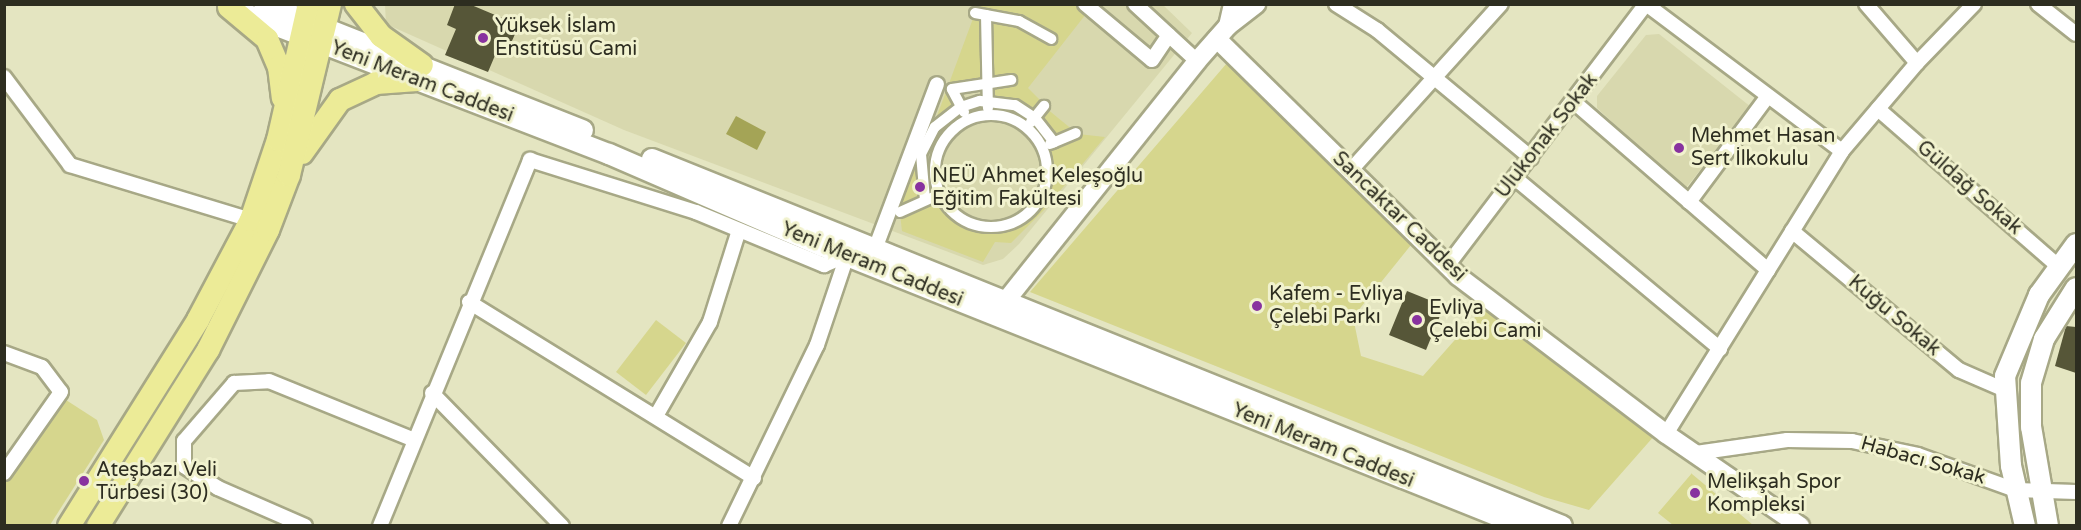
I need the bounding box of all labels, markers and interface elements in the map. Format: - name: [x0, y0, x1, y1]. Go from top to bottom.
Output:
- place label: Yüksek İslam Enstitüsü Cami: [495, 14, 637, 61]
- marker: Yüksek İslam Enstitüsü Cami: [476, 31, 490, 45]
- street label: Yeni Meram Caddesi: [327, 36, 517, 128]
- street label: Ulukonak Sokak: [1491, 69, 1603, 203]
- place label: Mehmet Hasan Sert İlkokulu: [1691, 124, 1835, 171]
- street label: Güldağ Sokak: [1912, 136, 2026, 240]
- marker: Mehmet Hasan Sert İlkokulu: [1672, 141, 1686, 155]
- street label: Sancaktar Caddesi: [1327, 147, 1471, 287]
- place label: NEÜ Ahmet Keleşoğlu Eğitim Fakültesi: [932, 164, 1143, 211]
- marker: NEÜ Ahmet Keleşoğlu Eğitim Fakültesi: [913, 180, 927, 194]
- street label: Yeni Meram Caddesi: [778, 218, 966, 312]
- street label: Kuğu Sokak: [1843, 271, 1945, 361]
- place label: Kafem - Evliya Çelebi Parkı: [1269, 282, 1404, 329]
- place label: Evliya Çelebi Cami: [1429, 296, 1541, 343]
- marker: Kafem - Evliya Çelebi Parkı: [1250, 299, 1264, 313]
- marker: Evliya Çelebi Cami: [1410, 313, 1424, 327]
- street label: Yeni Meram Caddesi: [1229, 399, 1417, 493]
- street label: Habacı Sokak: [1858, 432, 1988, 490]
- place label: Ateşbazı Veli Türbesi (30): [96, 458, 217, 505]
- place label: Melikşah Spor Kompleksi: [1707, 470, 1841, 517]
- marker: Ateşbazı Veli Türbesi (30): [77, 474, 91, 488]
- marker: Melikşah Spor Kompleksi: [1688, 486, 1702, 500]

